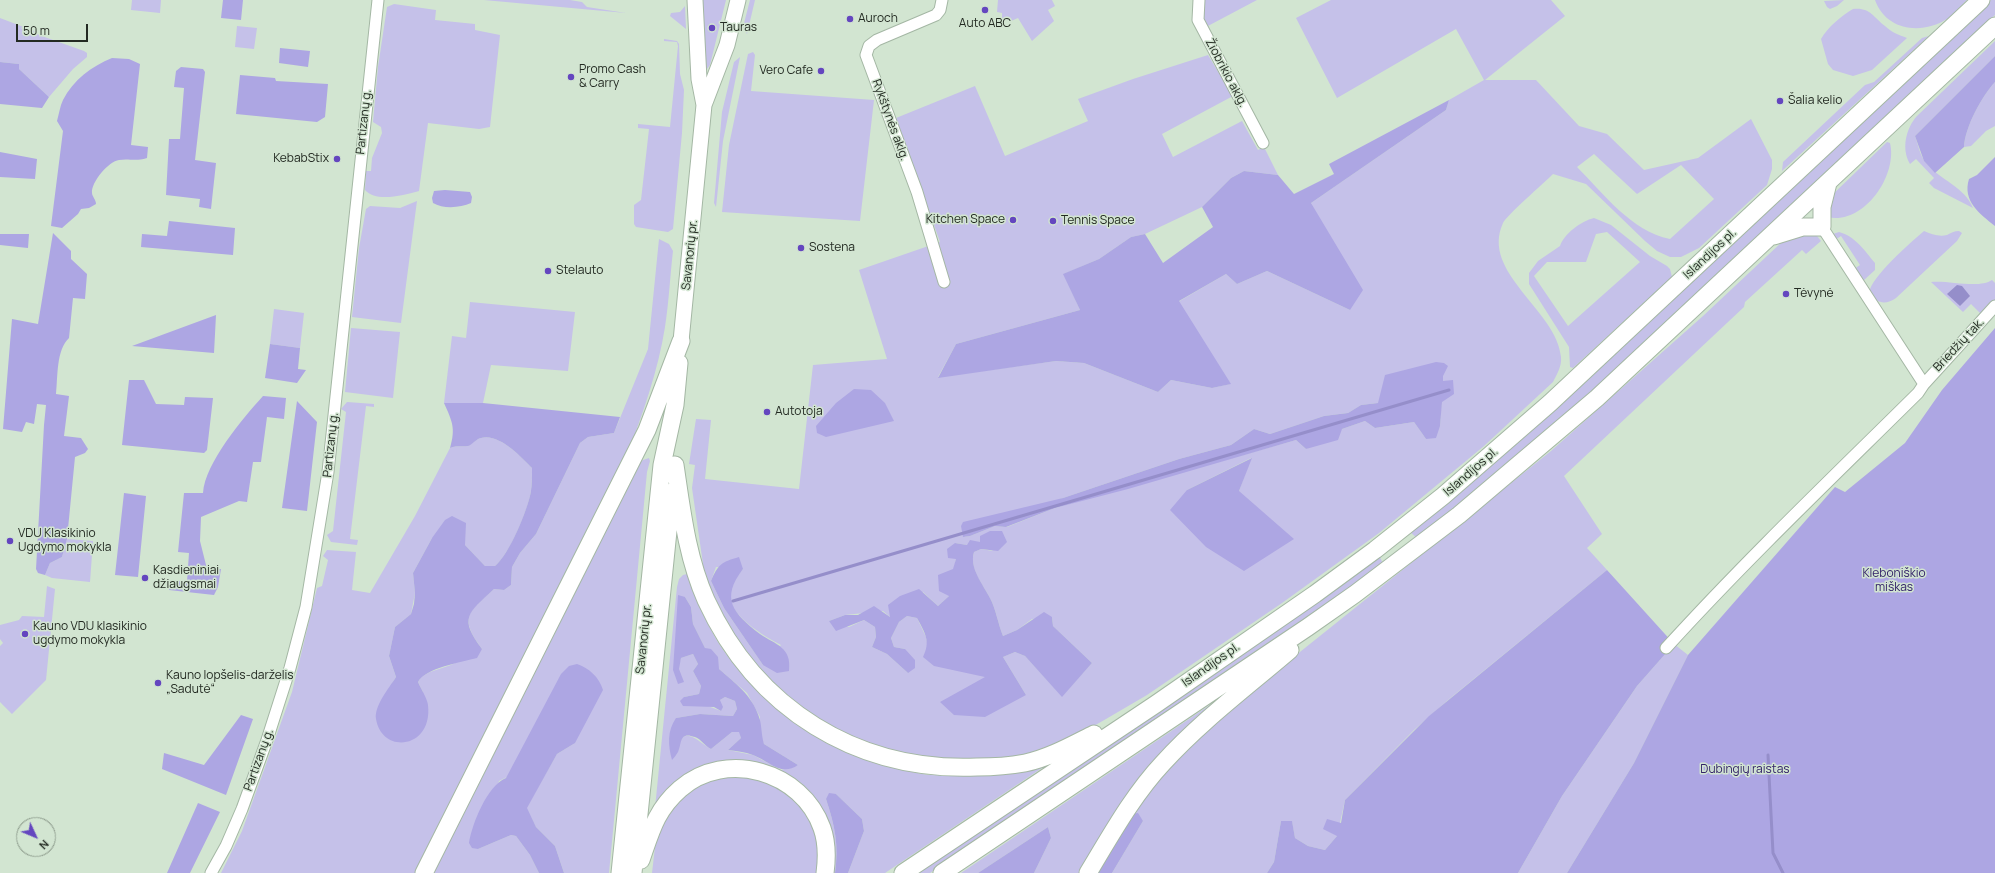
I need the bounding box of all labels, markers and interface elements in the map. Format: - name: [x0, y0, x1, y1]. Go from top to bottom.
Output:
- marker: Auto ABC: [980, 5, 990, 15]
- place label: Auroch: [858, 12, 898, 26]
- marker: Auroch: [845, 14, 855, 24]
- scale bar: [18, 16, 90, 42]
- place label: Auto ABC: [959, 17, 1011, 31]
- place label: Tauras: [720, 21, 757, 35]
- text: 50 m: [23, 22, 50, 39]
- marker: Tauras: [707, 23, 717, 33]
- street label: Žiobrikio aklg.: [1202, 36, 1250, 110]
- place label: Promo Cash & Carry: [579, 63, 646, 91]
- place label: Vero Cafe: [759, 64, 813, 78]
- marker: Vero Cafe: [816, 66, 826, 76]
- marker: Promo Cash & Carry: [566, 72, 576, 82]
- street label: Rykštynės aklg.: [869, 77, 911, 163]
- street label: Partizanų g.: [353, 89, 375, 155]
- place label: Šalia kelio: [1788, 94, 1842, 108]
- marker: Šalia kelio: [1775, 96, 1785, 106]
- place label: KebabStix: [273, 152, 329, 166]
- marker: KebabStix: [332, 154, 342, 164]
- place label: Kitchen Space: [926, 213, 1005, 227]
- place label: Tennis Space: [1061, 214, 1134, 228]
- marker: Kitchen Space: [1008, 215, 1018, 225]
- marker: Tennis Space: [1048, 216, 1058, 226]
- street label: Savanorių pr.: [679, 219, 701, 291]
- street label: Islandijos pl.: [1680, 226, 1740, 282]
- place label: Sostena: [809, 241, 855, 255]
- marker: Sostena: [796, 243, 806, 253]
- place label: Stelauto: [556, 264, 603, 278]
- marker: Stelauto: [543, 266, 553, 276]
- place label: Tėvynė: [1794, 287, 1834, 301]
- marker: Tėvynė: [1781, 289, 1791, 299]
- street label: Briedžių tak.: [1931, 315, 1987, 375]
- place label: Autotoja: [775, 405, 823, 419]
- marker: Autotoja: [762, 407, 772, 417]
- street label: Partizanų g.: [320, 412, 342, 478]
- street label: Islandijos pl.: [1441, 445, 1501, 499]
- place label: VDU Klasikinio Ugdymo mokykla: [18, 527, 112, 555]
- marker: VDU Klasikinio Ugdymo mokykla: [5, 536, 15, 546]
- place label: Kasdieniniai džiaugsmai: [153, 564, 219, 592]
- park label: Kleboniškio miškas: [1862, 567, 1926, 595]
- marker: Kasdieniniai džiaugsmai: [140, 573, 150, 583]
- street label: Savanorių pr.: [633, 603, 655, 675]
- place label: Kauno VDU klasikinio ugdymo mokykla: [33, 620, 147, 648]
- marker: Kauno VDU klasikinio ugdymo mokykla: [20, 629, 30, 639]
- street label: Islandijos pl.: [1179, 640, 1243, 690]
- place label: Kauno lopšelis-darželis „Sadutė“: [166, 669, 294, 697]
- marker: Kauno lopšelis-darželis „Sadutė“: [153, 678, 163, 688]
- street label: Partizanų g.: [241, 727, 277, 793]
- park label: Dubingių raistas: [1700, 763, 1790, 777]
- north arrow: [16, 817, 56, 857]
- text: N: [36, 837, 52, 853]

